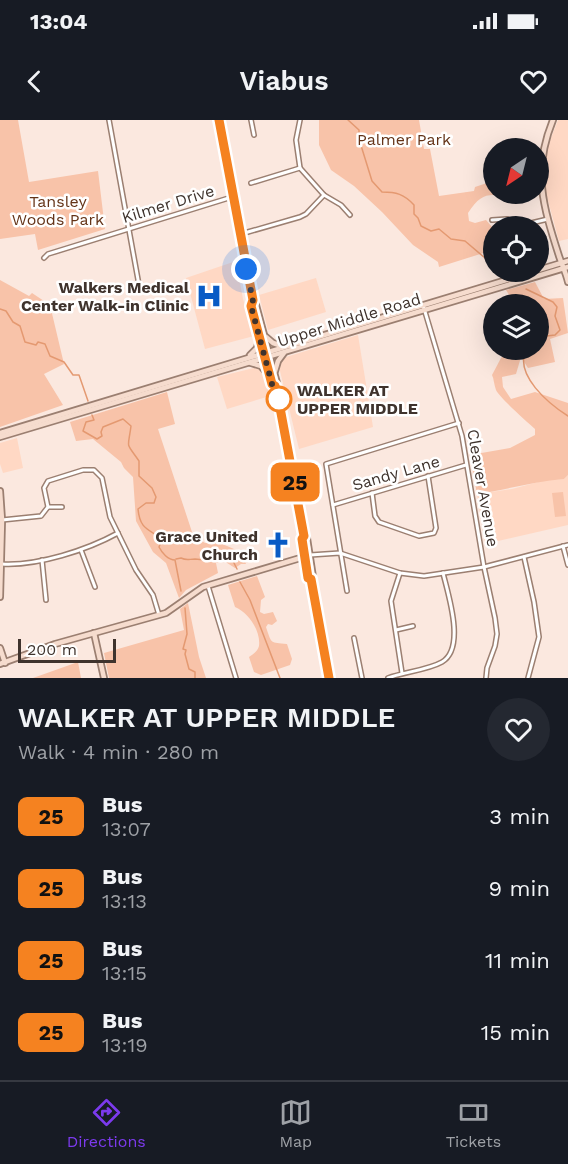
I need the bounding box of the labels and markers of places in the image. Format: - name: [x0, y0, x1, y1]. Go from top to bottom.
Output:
- place label: Walkers Medical Center Walk-in Clinic: [21, 278, 190, 315]
- hospital icon: Walkers Medical Center Walk-in Clinic: [194, 281, 224, 311]
- place label: WALKER AT UPPER MIDDLE: [297, 381, 418, 418]
- marker: WALKER AT UPPER MIDDLE: [266, 386, 292, 412]
- place label: Grace United Church: [155, 527, 258, 564]
- church icon: Grace United Church: [263, 530, 293, 560]

